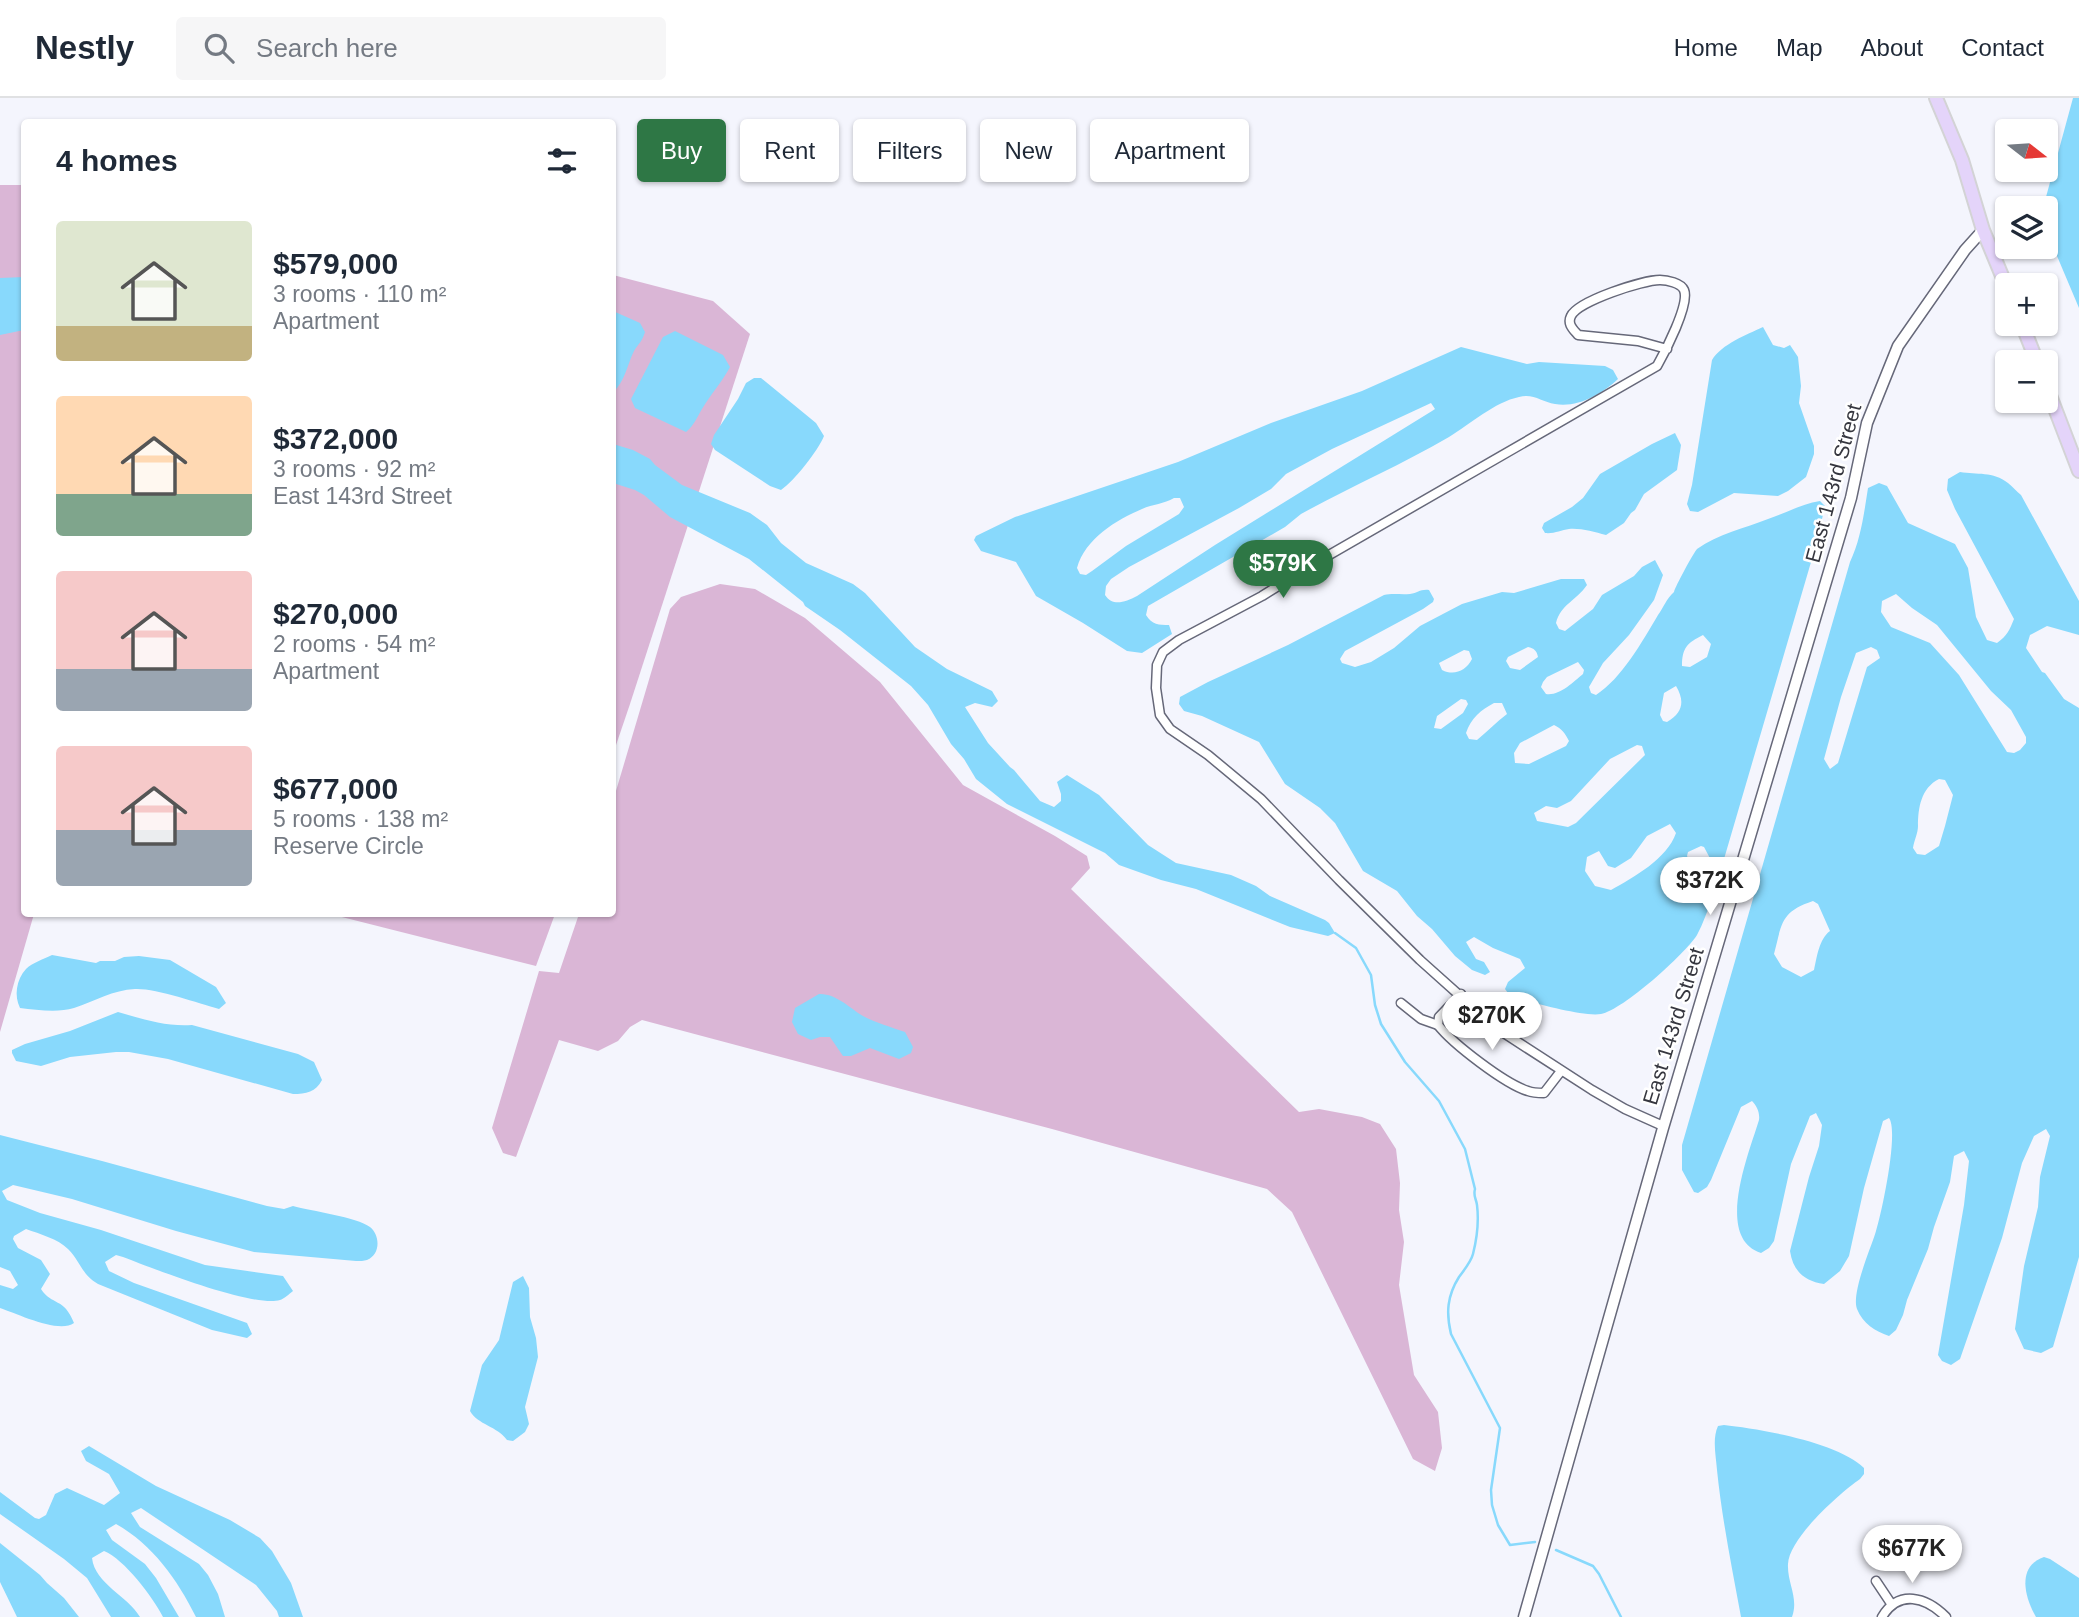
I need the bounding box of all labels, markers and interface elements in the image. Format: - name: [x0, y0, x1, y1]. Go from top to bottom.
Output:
- search box: [176, 17, 666, 80]
- text: Nestly: [35, 29, 134, 66]
- icon: search: [200, 29, 238, 67]
- text: Search here: [256, 33, 398, 63]
- text: Home: [1674, 34, 1738, 61]
- text: Map: [1776, 34, 1823, 61]
- text: About: [1861, 34, 1923, 61]
- text: Contact: [1961, 34, 2044, 61]
- chip: Buy: [637, 119, 726, 182]
- chip: Rent: [740, 119, 839, 182]
- chip: Filters: [853, 119, 966, 182]
- chip: New: [980, 119, 1076, 182]
- chip: Apartment: [1090, 119, 1249, 182]
- north arrow: [1995, 119, 2058, 182]
- map controls: [1995, 119, 2058, 413]
- icon: filters: [543, 142, 581, 180]
- text: 4 homes: [56, 144, 178, 177]
- button: layers: [1995, 196, 2058, 259]
- text: $579,000: [273, 247, 398, 280]
- icon: home: [112, 249, 196, 333]
- button: +: [1995, 273, 2058, 336]
- text: 3 rooms · 110 m²: [273, 281, 446, 307]
- text: Apartment: [273, 308, 379, 334]
- button: −: [1995, 350, 2058, 413]
- street label: East 143rd Street: [1801, 401, 1865, 565]
- text: $372,000: [273, 422, 398, 455]
- icon: home: [112, 424, 196, 508]
- text: 3 rooms · 92 m²: [273, 456, 435, 482]
- text: East 143rd Street: [273, 483, 452, 509]
- pin: $579K: [1234, 540, 1332, 600]
- text: $579K: [1249, 550, 1317, 576]
- text: $270,000: [273, 597, 398, 630]
- icon: home: [112, 599, 196, 683]
- text: 2 rooms · 54 m²: [273, 631, 435, 657]
- text: Apartment: [273, 658, 379, 684]
- text: $677,000: [273, 772, 398, 805]
- icon: home: [112, 774, 196, 858]
- text: 5 rooms · 138 m²: [273, 806, 448, 832]
- text: Reserve Circle: [273, 833, 424, 859]
- pin: $372K: [1661, 858, 1759, 917]
- text: $372K: [1676, 867, 1744, 893]
- street label: East 143rd Street: [1638, 944, 1708, 1108]
- pin: $270K: [1443, 992, 1541, 1052]
- text: $270K: [1458, 1002, 1526, 1028]
- pin: $677K: [1863, 1526, 1961, 1585]
- text: $677K: [1878, 1535, 1946, 1561]

